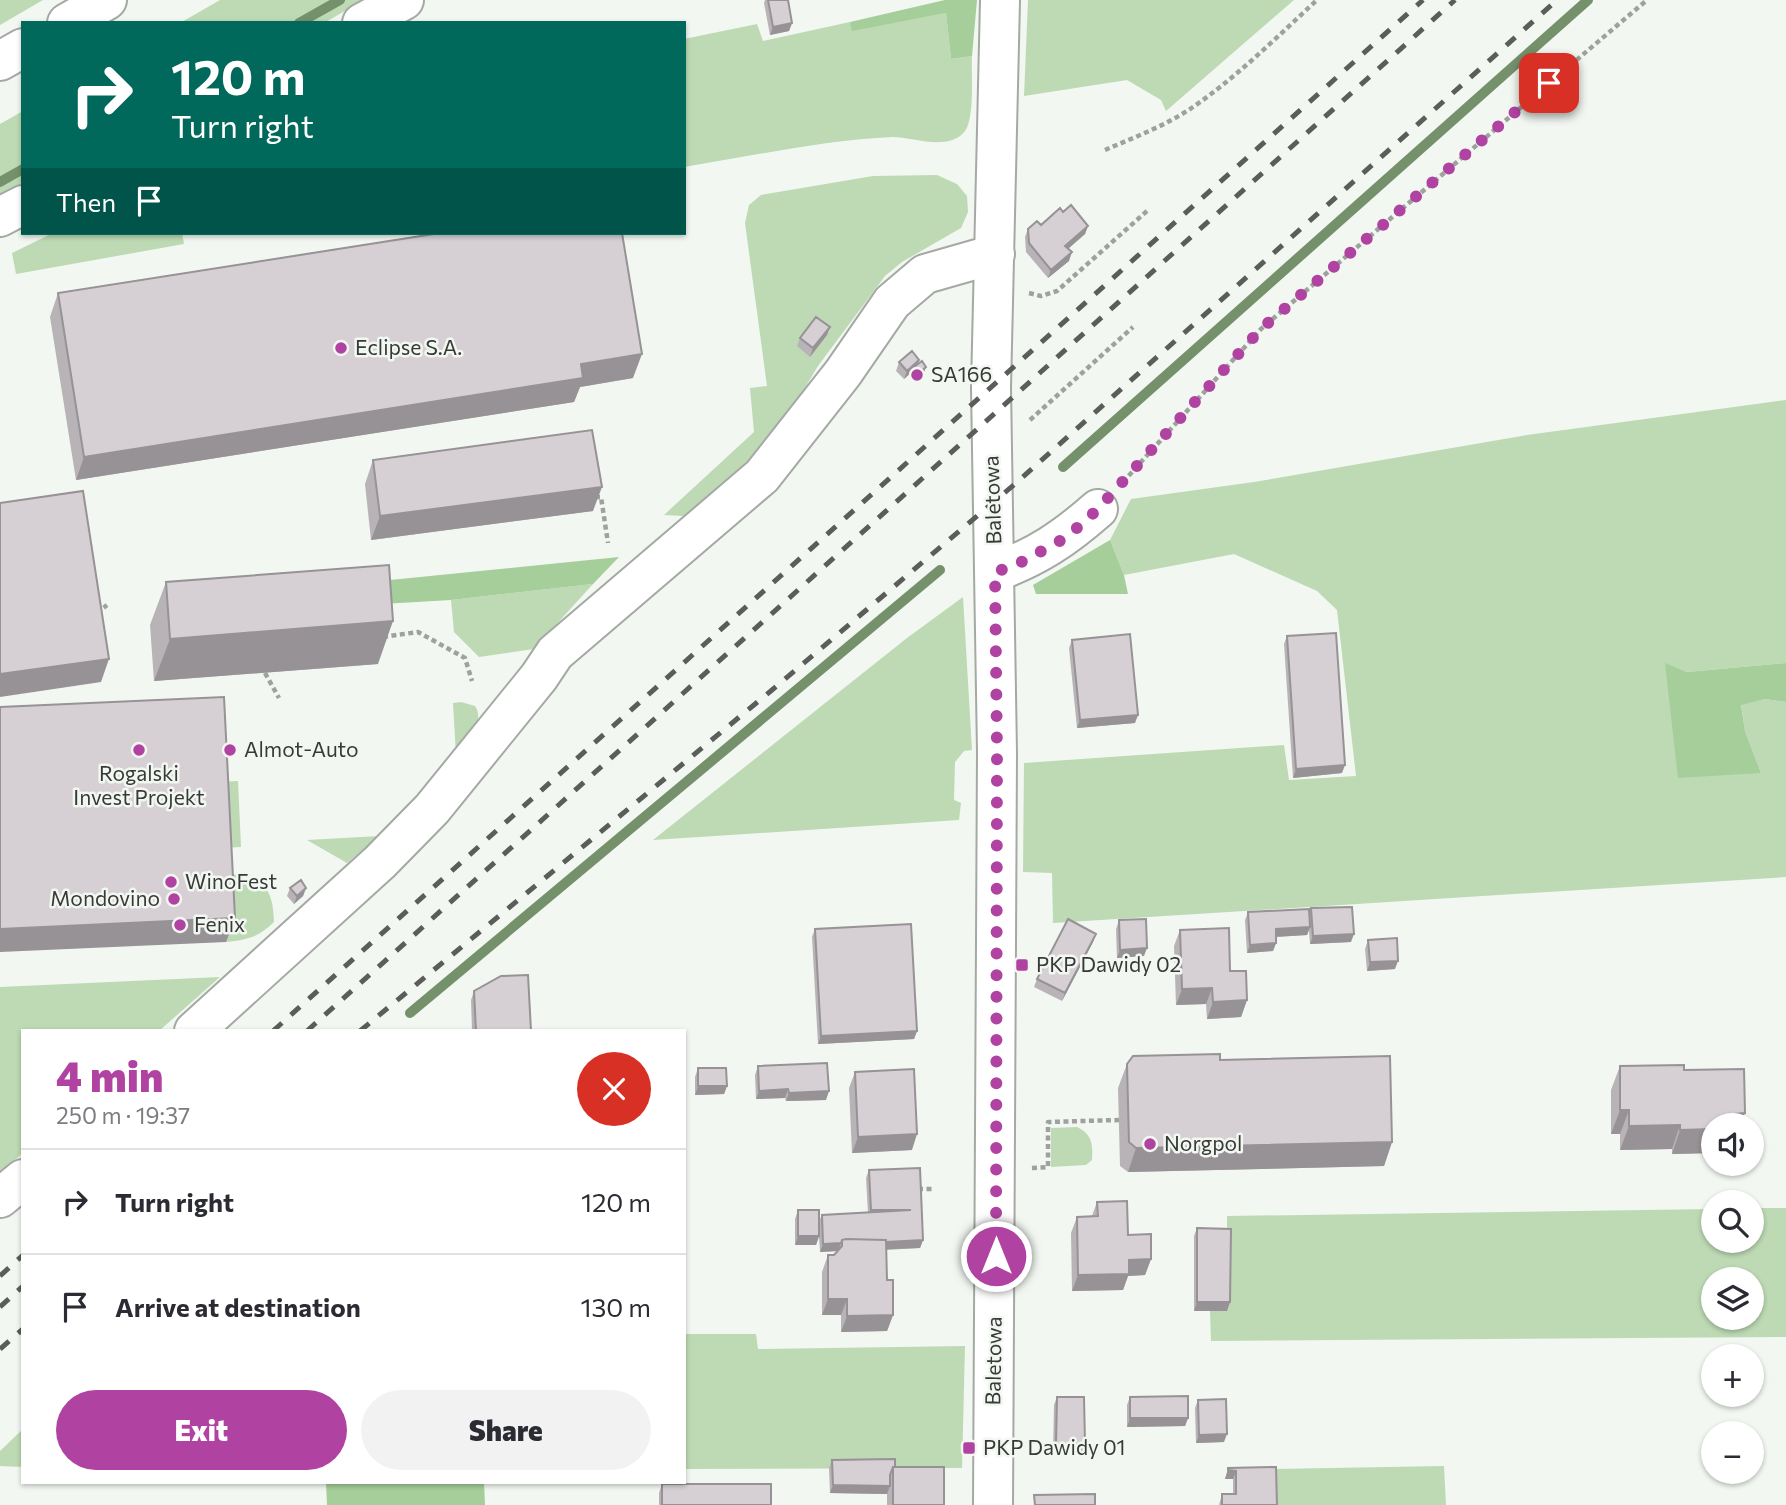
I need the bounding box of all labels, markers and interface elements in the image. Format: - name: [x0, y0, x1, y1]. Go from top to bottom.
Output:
- text: 120 m: [171, 45, 305, 105]
- icon: right: [56, 49, 147, 140]
- pin: [1519, 53, 1579, 113]
- icon: arrive: [1530, 64, 1568, 102]
- text: Turn right: [171, 105, 314, 145]
- icon: arrive: [130, 182, 168, 220]
- text: Then: [56, 186, 116, 217]
- place label: Eclipse S.A.: [355, 334, 462, 359]
- marker: Eclipse S.A.: [333, 340, 349, 356]
- place label: SA166: [931, 361, 992, 386]
- marker: SA166: [909, 367, 925, 383]
- street label: Baletowa: [977, 455, 1006, 545]
- place label: Almot-Auto: [244, 736, 359, 761]
- marker: Rogalski Invest Projekt: [131, 742, 147, 758]
- marker: Almot-Auto: [222, 742, 238, 758]
- place label: Rogalski Invest Projekt: [73, 760, 205, 809]
- place label: WinoFest: [185, 868, 277, 893]
- marker: WinoFest: [163, 874, 179, 890]
- place label: Mondovino: [50, 885, 160, 910]
- marker: Mondovino: [166, 891, 182, 907]
- place label: Fenix: [194, 911, 245, 936]
- marker: Fenix: [172, 917, 188, 933]
- place label: PKP Dawidy 02: [1036, 951, 1181, 976]
- marker: PKP Dawidy 02: [1014, 957, 1030, 973]
- text: 4 min: [56, 1049, 163, 1101]
- button: close: [577, 1052, 651, 1126]
- text: 250 m · 19:37: [56, 1101, 190, 1129]
- map controls: [1701, 1113, 1764, 1484]
- button: sound: [1701, 1113, 1764, 1176]
- place label: Norgpol: [1164, 1130, 1242, 1155]
- marker: Norgpol: [1142, 1136, 1158, 1152]
- icon: right: [56, 1183, 94, 1221]
- text: Turn right: [115, 1186, 234, 1217]
- text: 120 m: [581, 1186, 651, 1217]
- button: search: [1701, 1190, 1764, 1253]
- position arrow: [959, 1219, 1033, 1293]
- button: layers: [1701, 1267, 1764, 1330]
- icon: arrive: [56, 1288, 94, 1326]
- text: Arrive at destination: [115, 1291, 361, 1322]
- text: 130 m: [580, 1291, 651, 1322]
- street label: Baletowa: [979, 1316, 1006, 1406]
- button: +: [1701, 1344, 1764, 1407]
- button: Exit: [56, 1390, 347, 1470]
- button: Share: [361, 1390, 651, 1470]
- button: −: [1701, 1421, 1764, 1484]
- place label: PKP Dawidy 01: [983, 1434, 1126, 1459]
- marker: PKP Dawidy 01: [961, 1440, 977, 1456]

